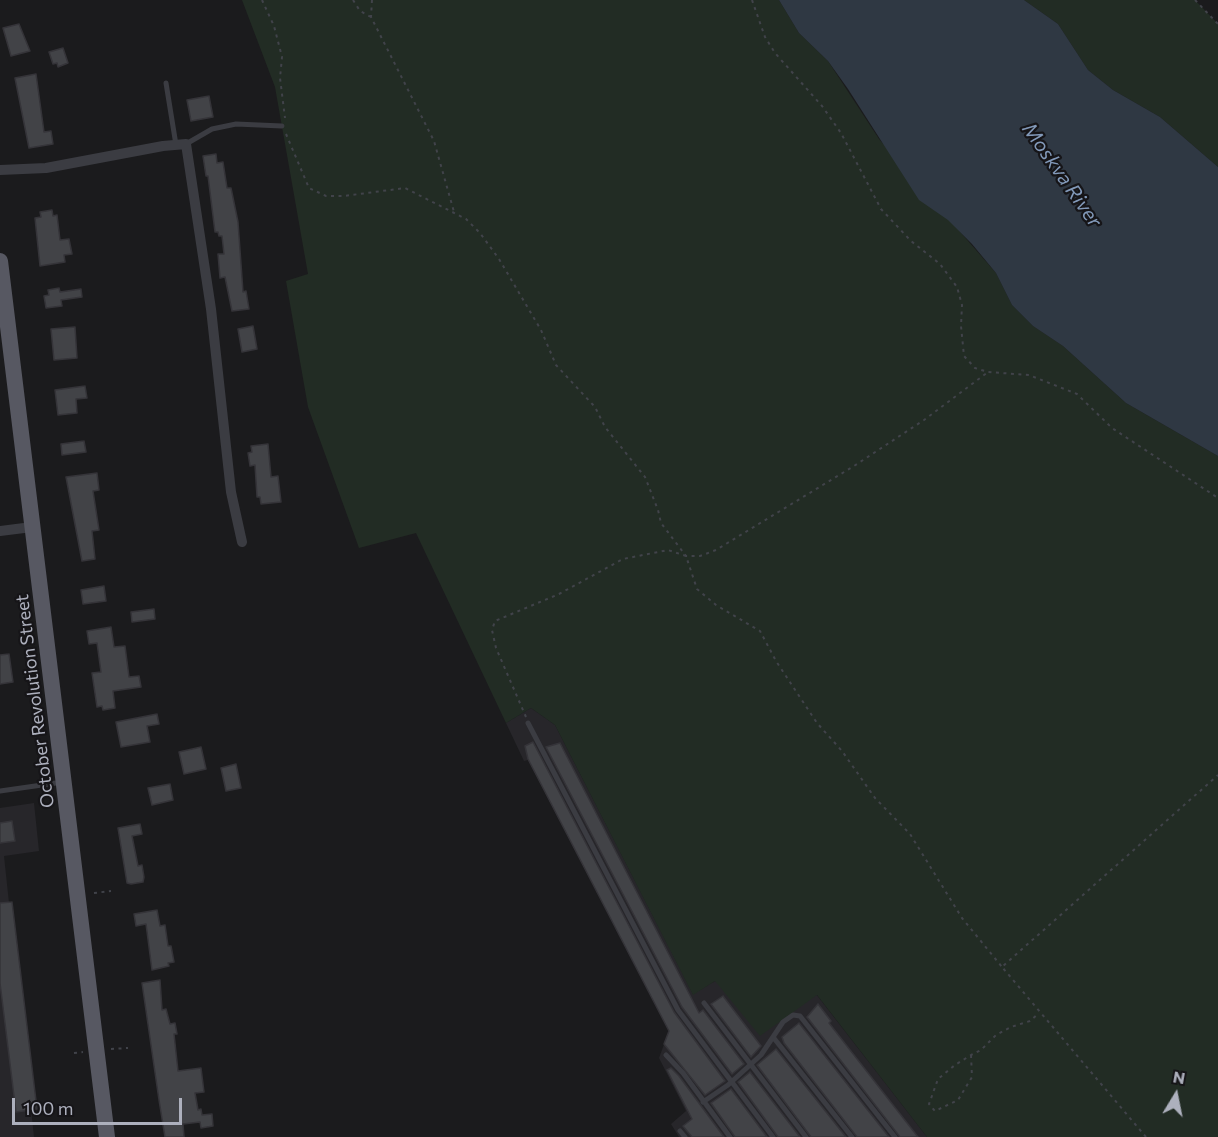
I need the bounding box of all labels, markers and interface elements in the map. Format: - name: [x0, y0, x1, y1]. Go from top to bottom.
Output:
- water label: Moskva River: [1017, 118, 1107, 232]
- street label: October Revolution Street: [11, 593, 59, 809]
- north arrow: [1146, 1065, 1206, 1125]
- text: N: [1172, 1066, 1187, 1087]
- scale bar: [15, 1086, 184, 1124]
- text: 100 m: [23, 1097, 73, 1119]

